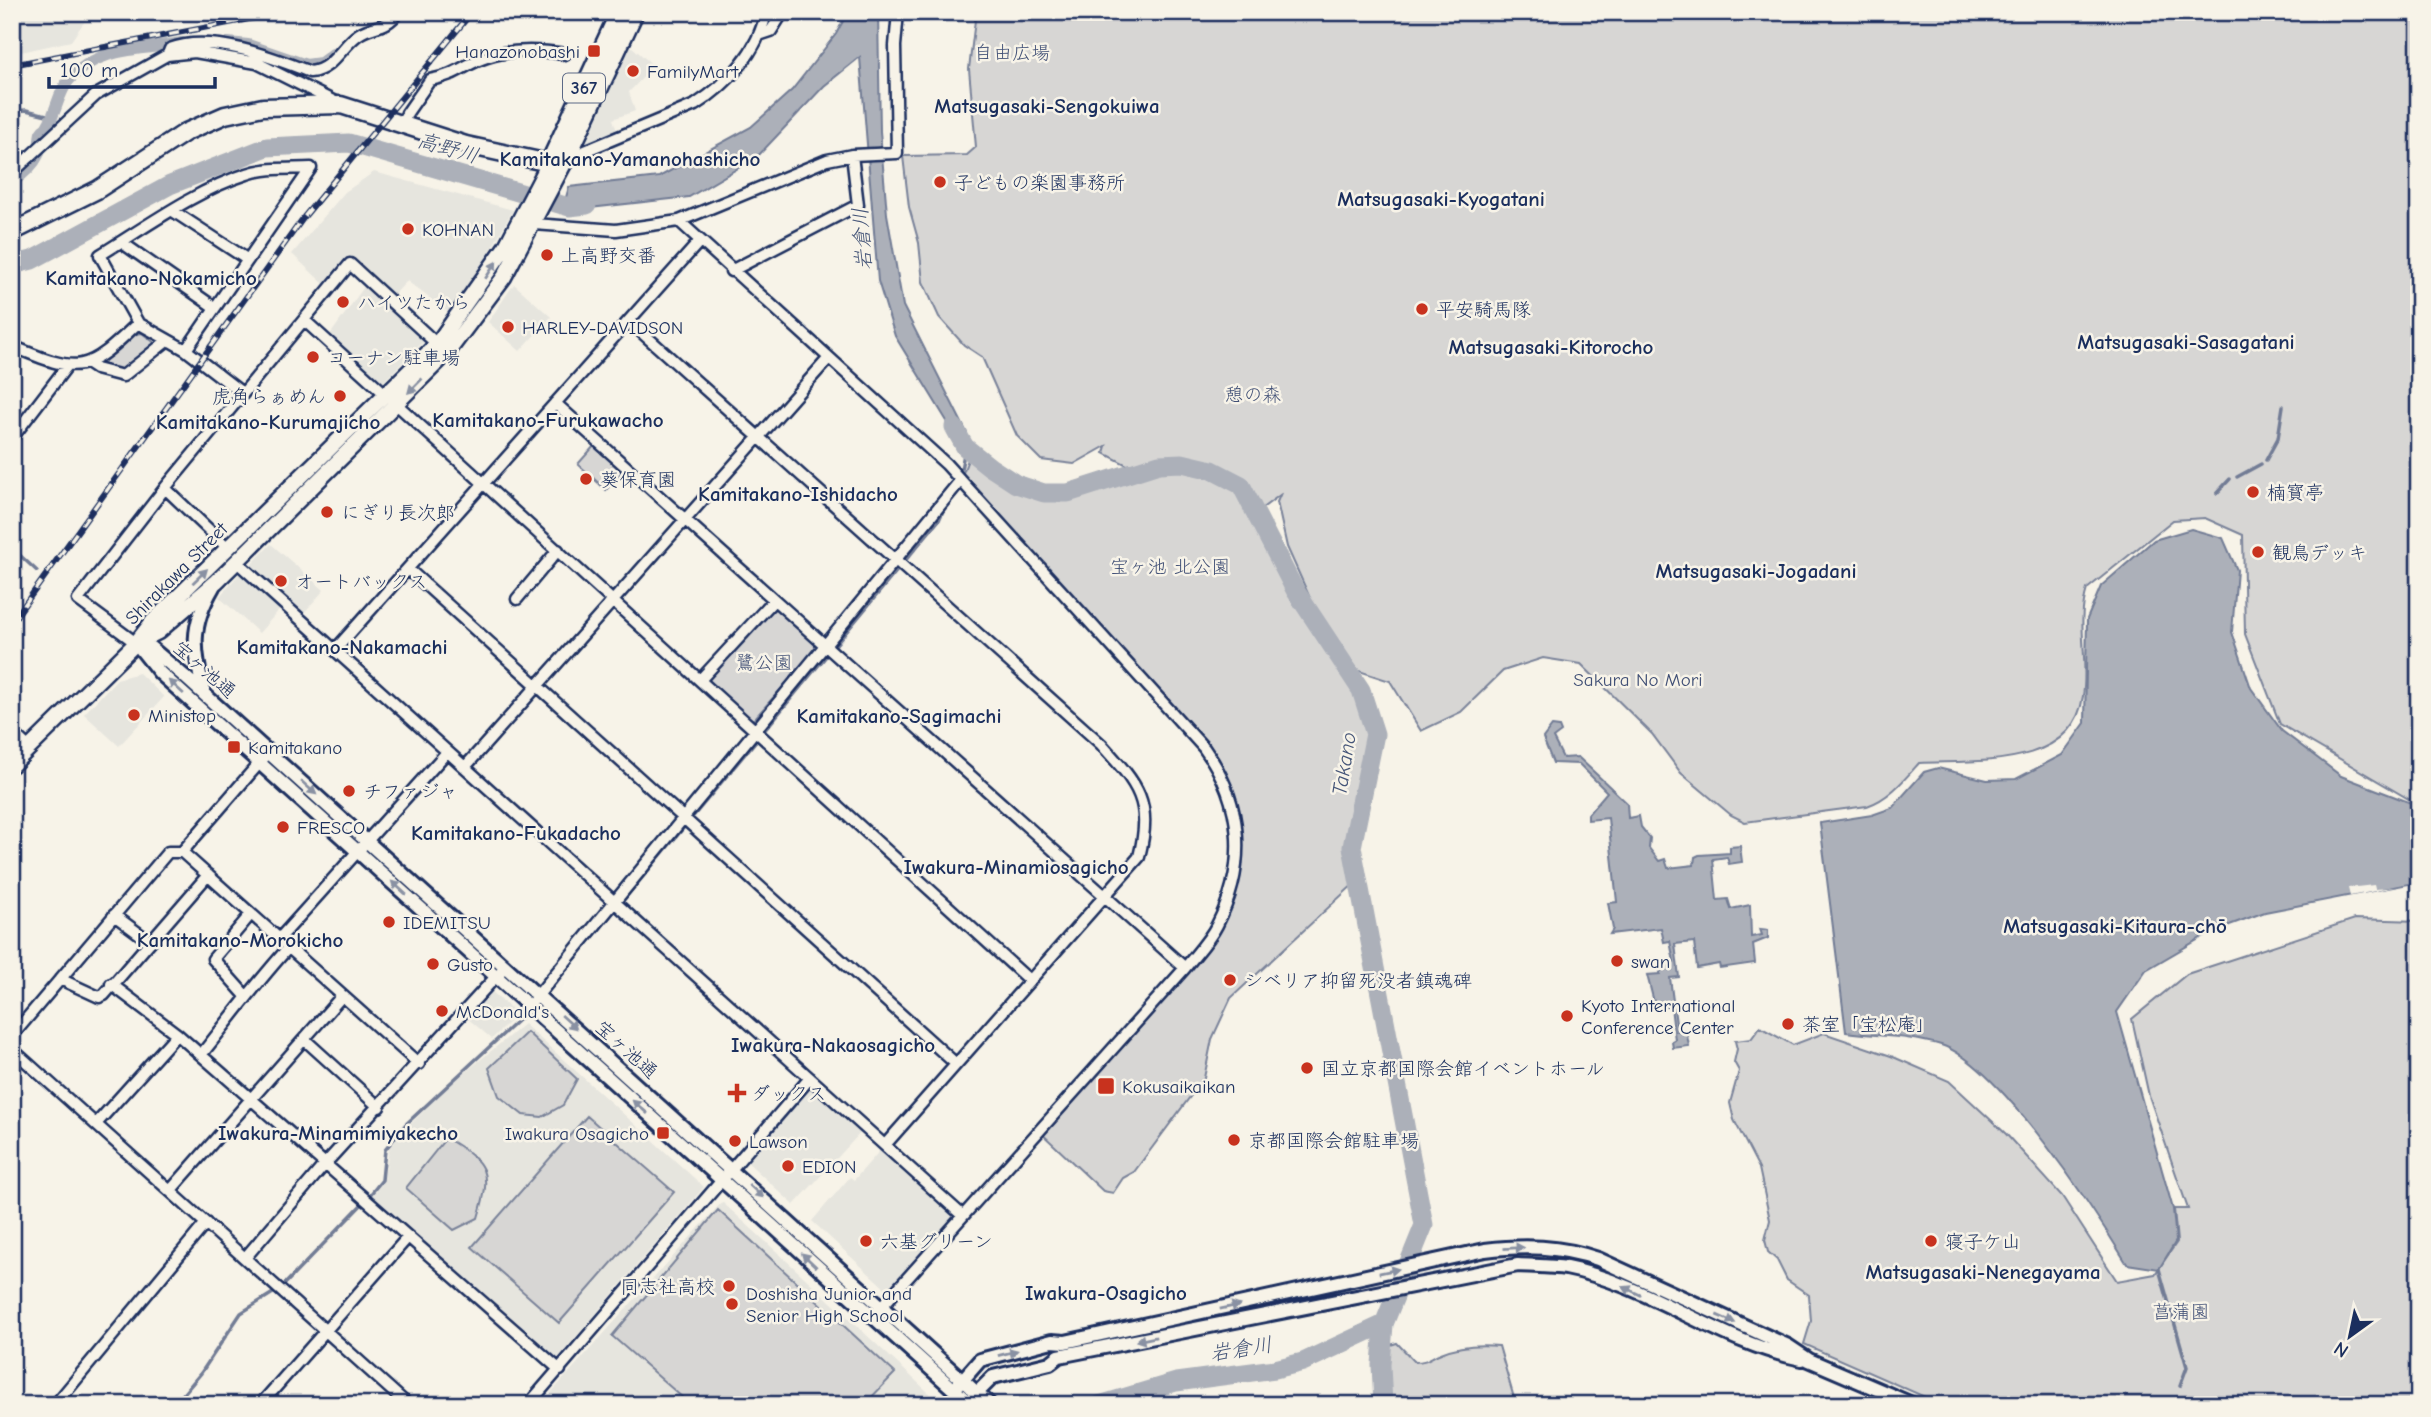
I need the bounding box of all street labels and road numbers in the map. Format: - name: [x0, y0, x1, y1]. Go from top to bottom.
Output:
- road number: 367: [563, 74, 605, 102]
- street label: Shirakawa Street: [121, 518, 233, 629]
- street label: 宝ヶ池通: [168, 637, 240, 703]
- street label: 宝ヶ池通: [591, 1016, 662, 1083]

